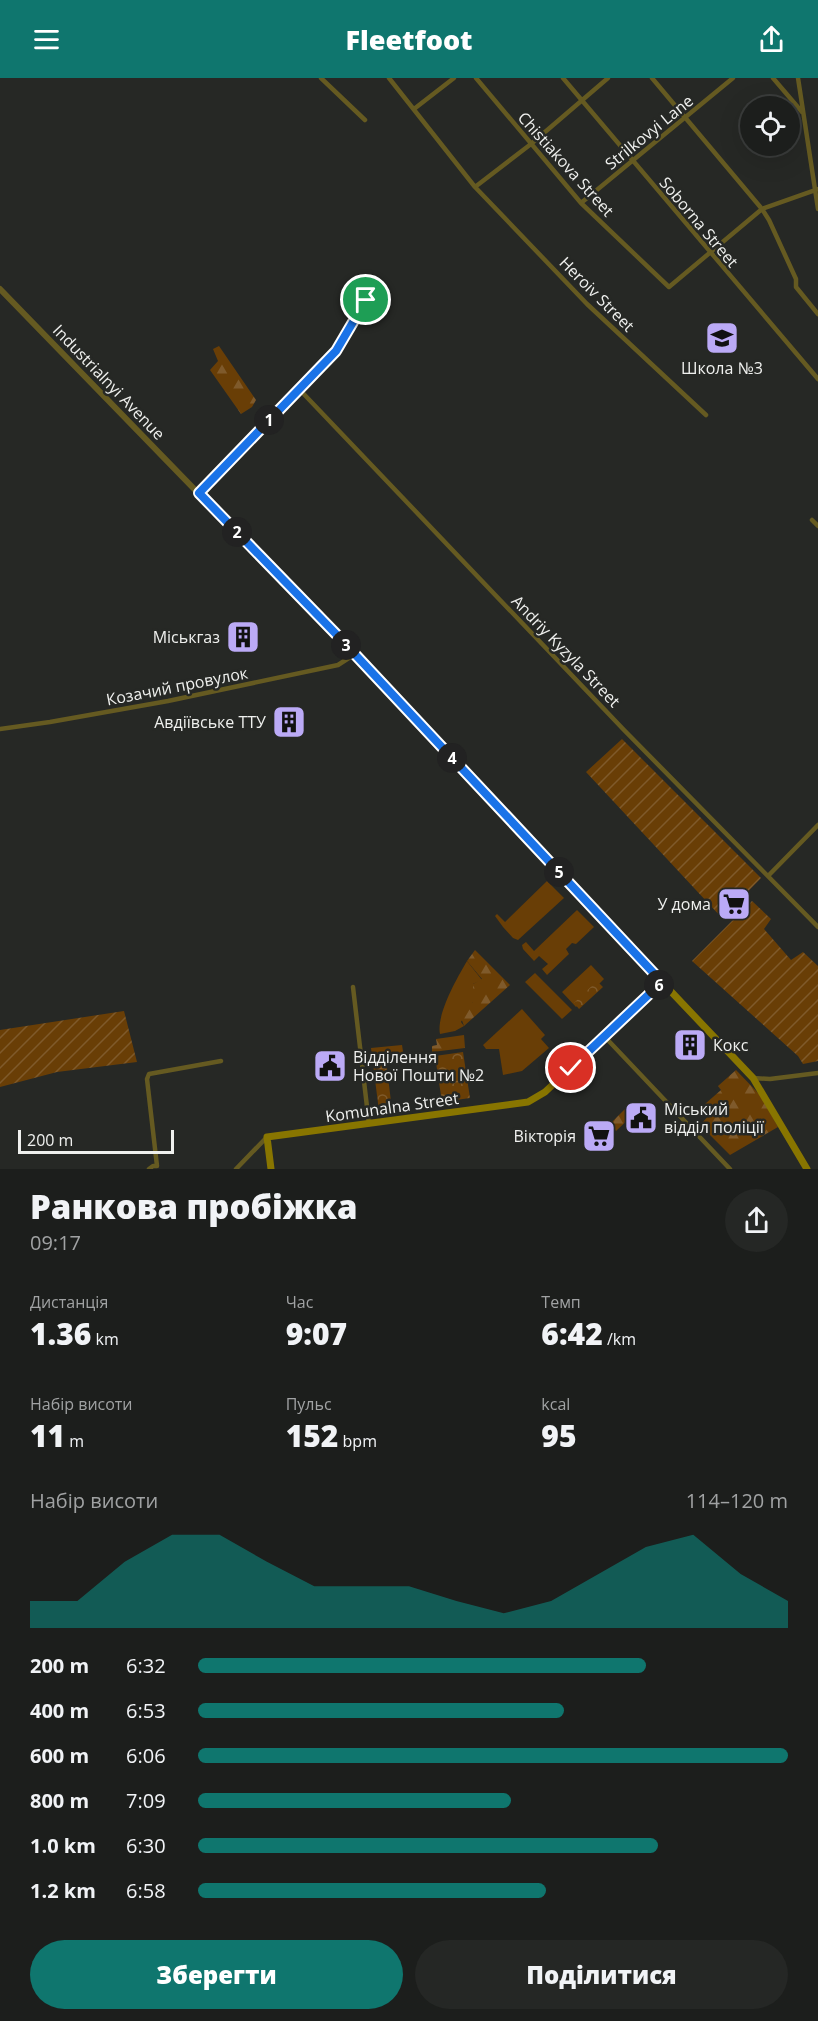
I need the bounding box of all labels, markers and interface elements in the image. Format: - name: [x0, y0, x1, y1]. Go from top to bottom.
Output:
- text: Fleetfoot: [345, 21, 473, 58]
- icon: menu: [30, 23, 63, 56]
- icon: share: [755, 23, 788, 56]
- street label: Strilkovyi Lane: [600, 90, 698, 174]
- map controls: [740, 96, 800, 156]
- button: locate: [740, 96, 800, 156]
- street label: Chistiakova Street: [513, 107, 619, 221]
- street label: Soborna Street: [655, 172, 744, 272]
- street label: Heroiv Street: [555, 252, 640, 337]
- pin: [340, 274, 391, 325]
- icon: arrive: [349, 283, 382, 316]
- street label: Industrialnyi Avenue: [48, 320, 170, 444]
- school or university icon: Школа №3: [704, 320, 740, 356]
- place label: Школа №3: [681, 357, 763, 379]
- pin: 1: [254, 405, 284, 435]
- text: 1: [264, 409, 274, 431]
- pin: 2: [222, 517, 252, 547]
- text: 2: [232, 521, 242, 543]
- street label: Andriy Kyzyla Street: [507, 590, 625, 712]
- building icon: Міськгаз: [225, 619, 261, 655]
- place label: Міськгаз: [153, 626, 220, 648]
- pin: 3: [331, 630, 361, 660]
- text: 3: [341, 634, 351, 656]
- street label: Козачий провулок: [104, 661, 250, 711]
- building icon: Авдіївське ТТУ: [271, 704, 307, 740]
- place label: Авдіївське ТТУ: [154, 711, 266, 733]
- pin: 4: [437, 743, 467, 773]
- text: 4: [447, 747, 457, 769]
- pin: 5: [544, 857, 574, 887]
- text: 5: [554, 861, 564, 883]
- supermarket icon: У дома: [716, 886, 752, 922]
- place label: У дома: [658, 893, 711, 915]
- pin: 6: [644, 970, 674, 1000]
- text: 6: [654, 974, 664, 996]
- building icon: Кокс: [672, 1027, 708, 1063]
- place label: Кокс: [713, 1034, 749, 1056]
- pin: [545, 1042, 596, 1093]
- place label: Відділення Нової Пошти №2: [353, 1046, 484, 1086]
- public building icon: Відділення Нової Пошти №2: [312, 1048, 348, 1084]
- icon: check: [554, 1051, 587, 1084]
- street label: Komunalna Street: [324, 1087, 460, 1127]
- place label: Міський відділ поліції: [664, 1098, 765, 1138]
- public building icon: Міський відділ поліції: [623, 1100, 659, 1136]
- supermarket icon: Вікторія: [581, 1118, 617, 1154]
- place label: Вікторія: [514, 1125, 576, 1147]
- scale bar: [18, 1127, 174, 1154]
- text: 200 m: [27, 1129, 73, 1151]
- text: Ранкова пробіжка: [30, 1184, 358, 1229]
- button: share: [725, 1189, 788, 1252]
- text: 09:17: [30, 1229, 81, 1256]
- text: Дистанція: [30, 1291, 108, 1313]
- text: Час: [286, 1291, 313, 1313]
- text: Темп: [541, 1291, 581, 1313]
- text: 1.36: [30, 1313, 91, 1354]
- text: 9:07: [286, 1313, 347, 1354]
- text: 6:42: [541, 1313, 603, 1354]
- text: km: [91, 1328, 119, 1350]
- text: /km: [603, 1328, 636, 1350]
- text: Набір висоти: [30, 1393, 133, 1415]
- text: Пульс: [286, 1393, 332, 1415]
- text: kcal: [541, 1393, 570, 1415]
- text: 11: [30, 1415, 65, 1456]
- text: 152: [286, 1415, 338, 1456]
- text: 95: [541, 1415, 576, 1456]
- text: m: [65, 1430, 84, 1452]
- text: bpm: [338, 1430, 377, 1452]
- text: Набір висоти: [30, 1487, 158, 1514]
- text: 114–120 m: [686, 1487, 788, 1514]
- text: 200 m: [30, 1652, 89, 1679]
- text: 6:32: [126, 1652, 166, 1679]
- text: 400 m: [30, 1697, 89, 1724]
- text: 6:53: [126, 1697, 166, 1724]
- text: 600 m: [30, 1742, 89, 1769]
- text: 6:06: [126, 1742, 166, 1769]
- text: 800 m: [30, 1787, 89, 1814]
- text: 7:09: [126, 1787, 166, 1814]
- text: 1.0 km: [30, 1832, 96, 1859]
- text: 6:30: [126, 1832, 166, 1859]
- text: 1.2 km: [30, 1877, 96, 1904]
- text: 6:58: [126, 1877, 166, 1904]
- button: Зберегти: [30, 1940, 403, 2009]
- button: Поділитися: [415, 1940, 788, 2009]

